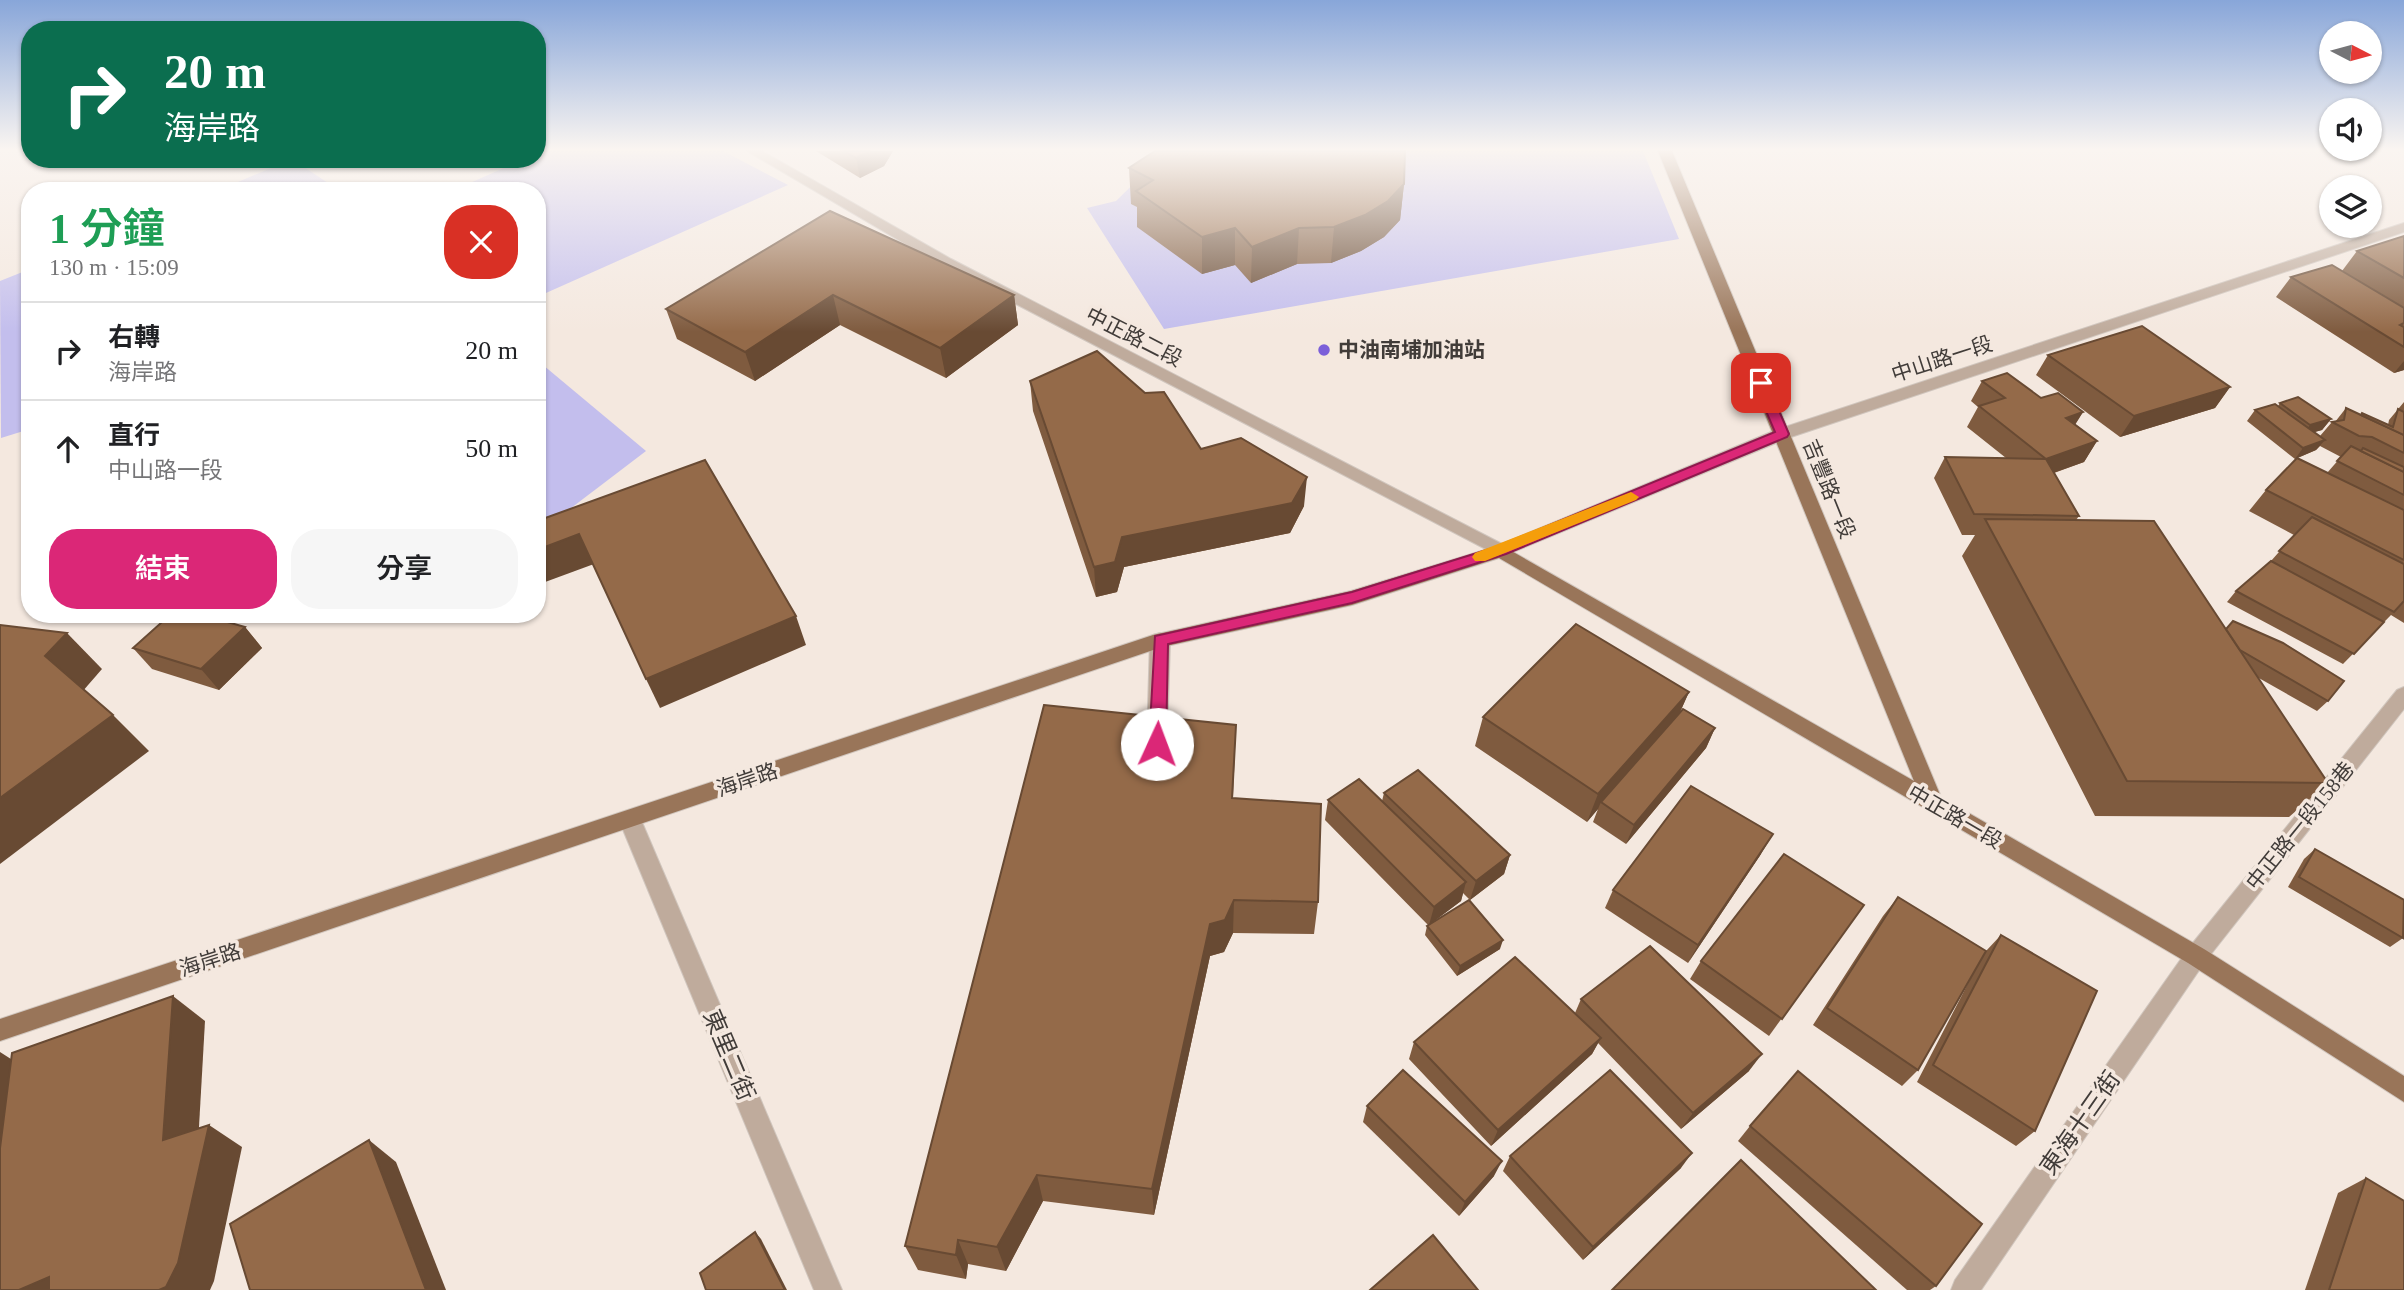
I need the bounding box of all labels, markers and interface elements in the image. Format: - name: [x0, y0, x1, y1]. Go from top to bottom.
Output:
- north arrow: [2319, 21, 2382, 84]
- map controls: [2319, 21, 2382, 238]
- text: 20 m: [164, 44, 266, 99]
- icon: right: [49, 49, 140, 140]
- button: sound: [2319, 98, 2382, 161]
- text: 海岸路: [164, 110, 260, 146]
- button: layers: [2319, 175, 2382, 238]
- button: close: [444, 205, 518, 279]
- text: 1 分鐘: [49, 206, 165, 252]
- text: 130 m · 15:09: [49, 255, 179, 280]
- street label: 中正路二段: [1082, 302, 1186, 372]
- text: 右轉: [108, 323, 160, 352]
- street label: 中山路一段: [1888, 331, 1996, 387]
- icon: right: [49, 332, 87, 370]
- text: 20 m: [465, 336, 518, 365]
- place label: 中油南埔加油站: [1338, 338, 1485, 362]
- marker: 中油南埔加油站: [1316, 342, 1332, 358]
- pin: [1731, 353, 1791, 413]
- text: 海岸路: [108, 360, 177, 385]
- icon: arrive: [1742, 364, 1780, 402]
- text: 直行: [108, 421, 160, 450]
- icon: ahead: [49, 430, 87, 468]
- text: 50 m: [465, 434, 518, 463]
- street label: 吉豐路一段: [1798, 436, 1860, 542]
- text: 中山路一段: [108, 458, 223, 483]
- button: 結束: [49, 529, 277, 609]
- button: 分享: [291, 529, 518, 609]
- position arrow: [1120, 707, 1194, 781]
- street label: 中正路一段158巷: [2241, 757, 2359, 895]
- street label: 海岸路: [713, 758, 781, 802]
- street label: 中正路一段: [1904, 780, 2006, 854]
- street label: 海岸路: [176, 939, 244, 981]
- street label: 東里二街: [698, 1006, 760, 1104]
- street label: 東海十三街: [2035, 1066, 2125, 1180]

